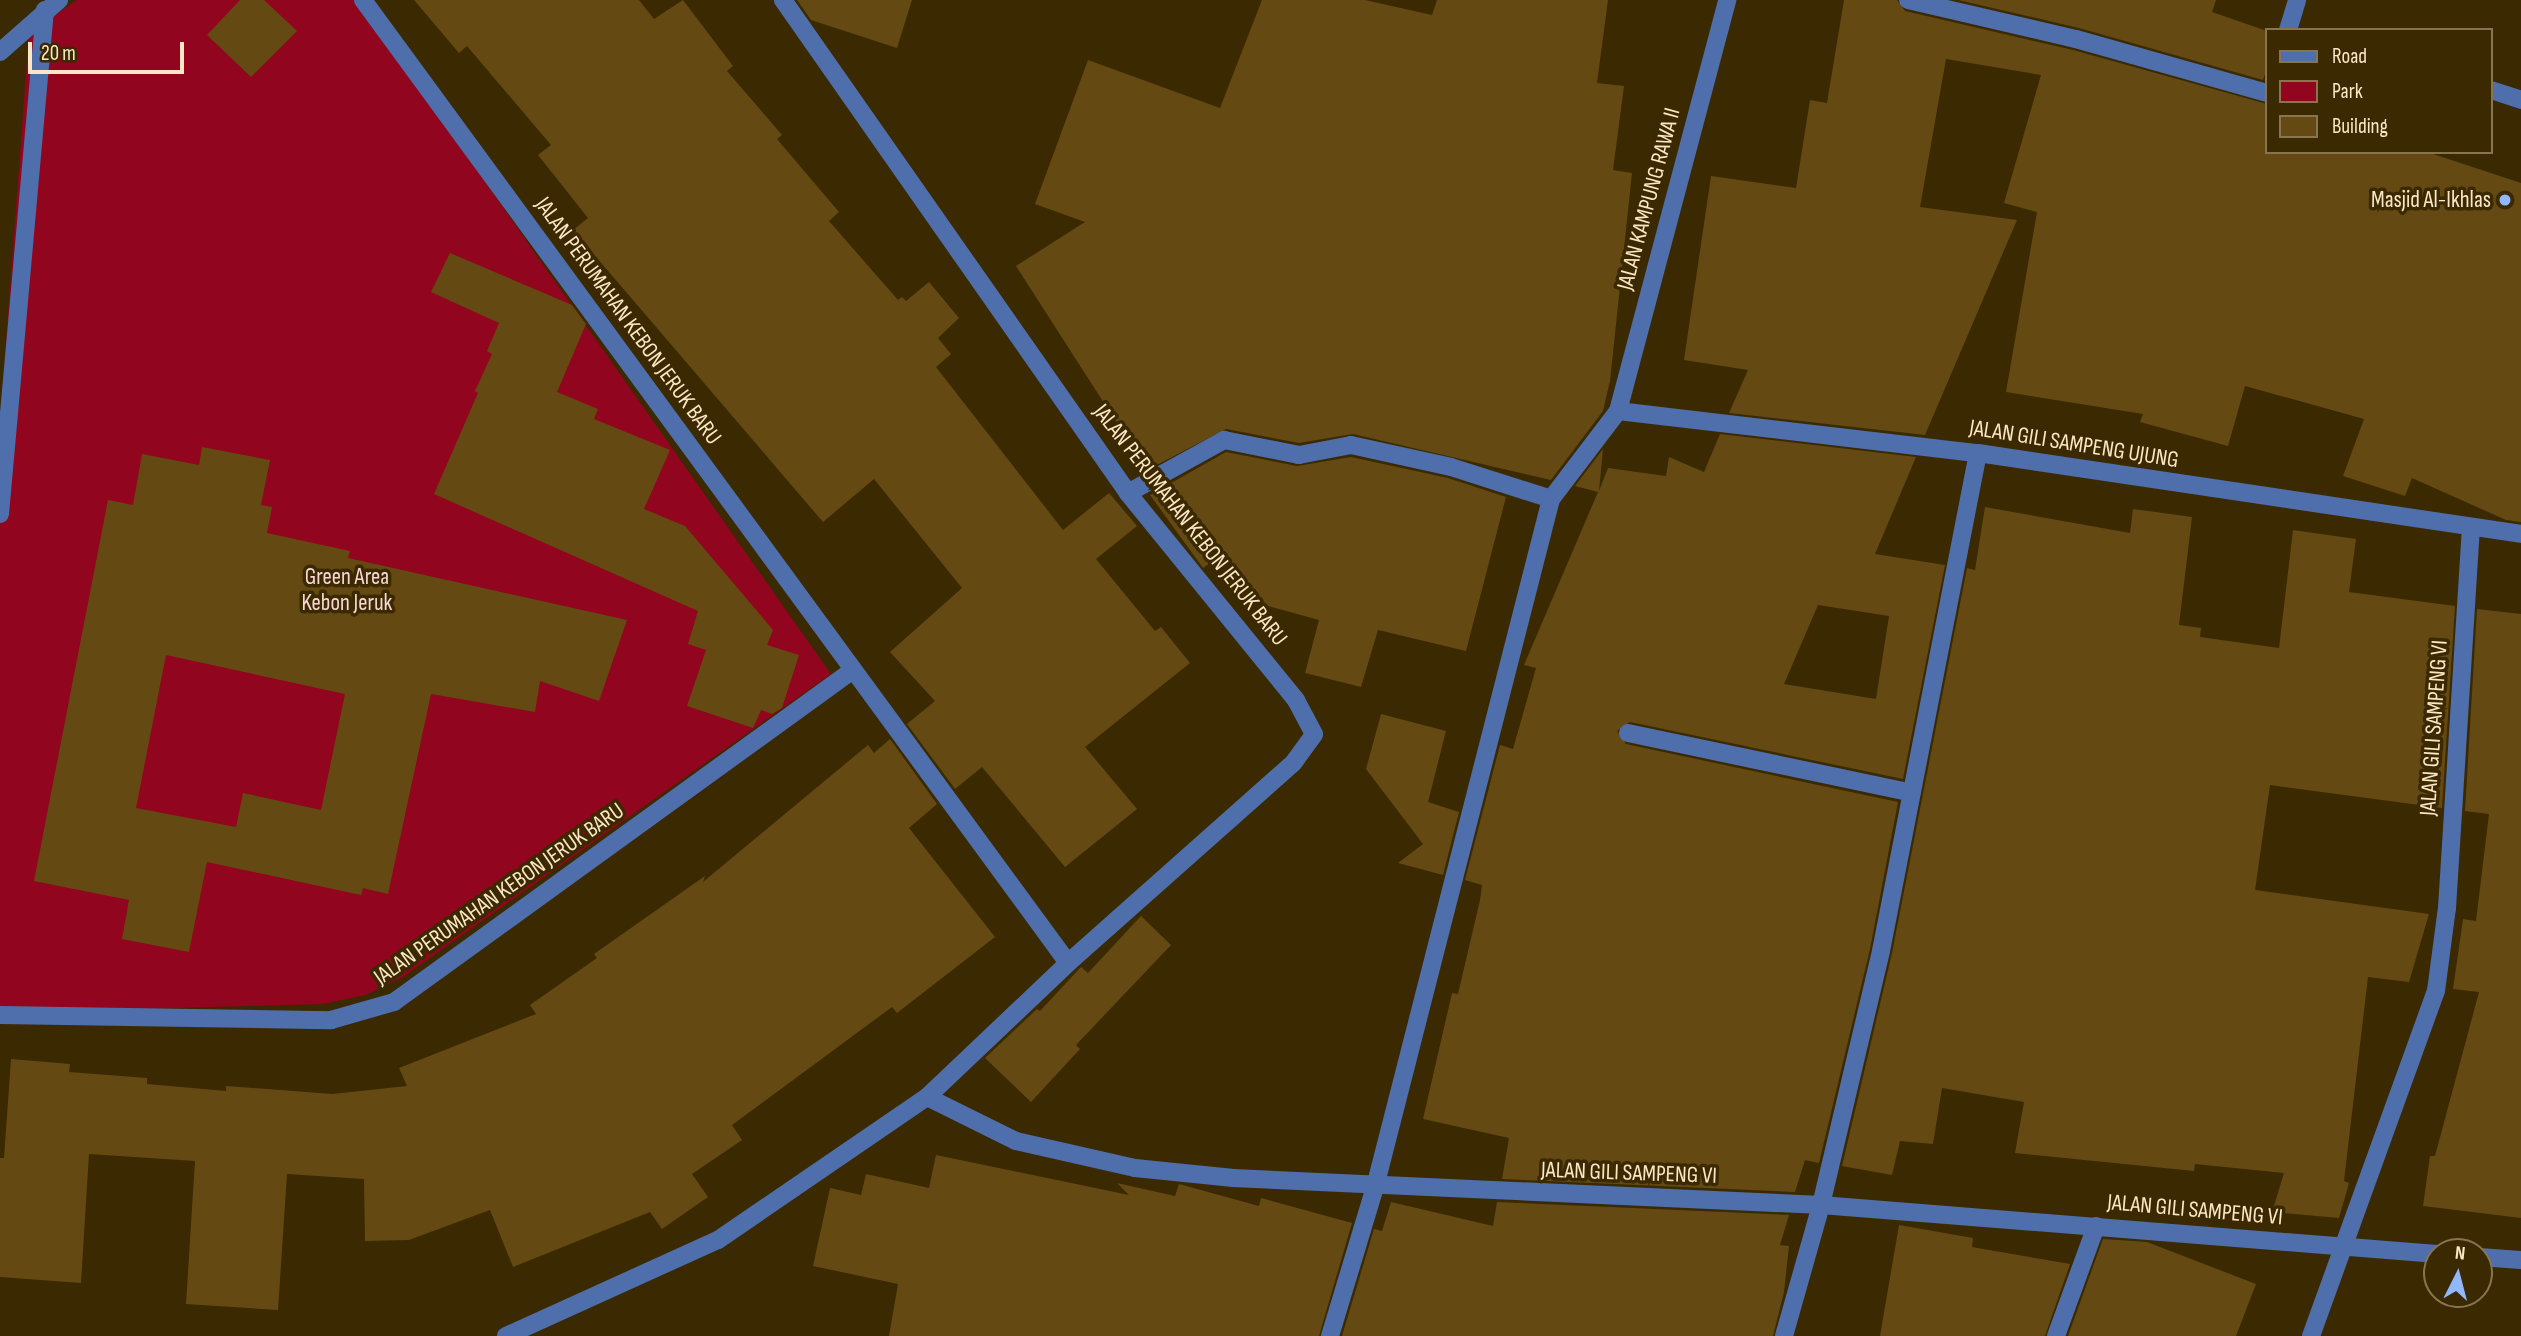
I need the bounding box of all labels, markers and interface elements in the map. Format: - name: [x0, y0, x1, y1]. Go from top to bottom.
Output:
- scale bar: [32, 28, 187, 72]
- legend: [2266, 28, 2493, 154]
- text: 20 m: [41, 41, 76, 66]
- text: Road: [2332, 44, 2367, 69]
- text: Park: [2332, 79, 2363, 104]
- street label: JALAN KAMPUNG RAWA II: [1611, 105, 1687, 293]
- text: Building: [2332, 114, 2388, 139]
- place label: Masjid Al-Ikhlas: [2371, 186, 2491, 214]
- street label: JALAN PERUMAHAN KEBON JERUK BARU: [529, 192, 727, 450]
- marker: Masjid Al-Ikhlas: [2497, 192, 2513, 208]
- street label: JALAN PERUMAHAN KEBON JERUK BARU: [1087, 399, 1293, 651]
- street label: JALAN GILI SAMPENG UJUNG: [1967, 414, 2181, 474]
- park label: Green Area Kebon Jeruk: [302, 563, 392, 617]
- street label: JALAN GILI SAMPENG VI: [2414, 639, 2454, 817]
- street label: JALAN PERUMAHAN KEBON JERUK BARU: [369, 797, 629, 991]
- street label: JALAN GILI SAMPENG VI: [1541, 1156, 1717, 1190]
- street label: JALAN GILI SAMPENG VI: [2106, 1189, 2284, 1231]
- north arrow: [2423, 1238, 2493, 1308]
- text: N: [2454, 1242, 2466, 1266]

